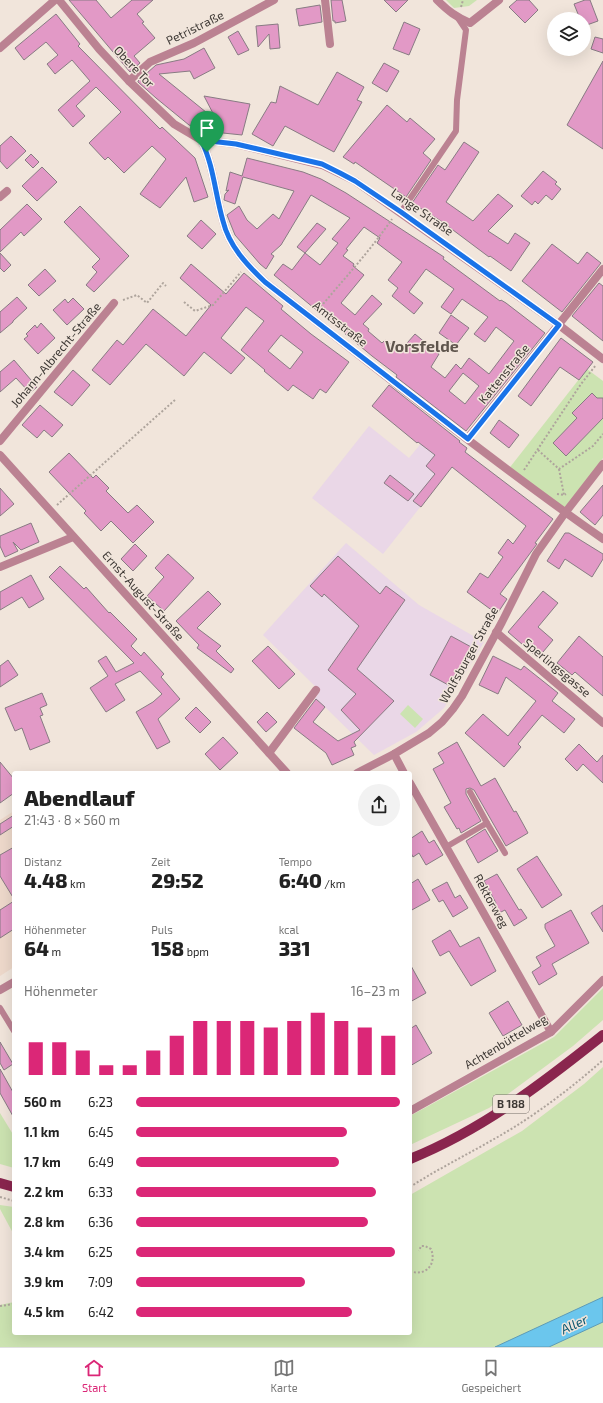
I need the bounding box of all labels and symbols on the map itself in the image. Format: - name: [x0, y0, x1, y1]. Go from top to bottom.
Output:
- street label: Petristraße: [163, 7, 226, 47]
- street label: Obere Tor: [112, 43, 158, 90]
- pin: [190, 111, 224, 152]
- street label: Lange Straße: [389, 185, 456, 238]
- street label: Amtsstraße: [311, 298, 371, 349]
- street label: Johann-Albrecht-Straße: [7, 299, 103, 410]
- district label: Vorsfelde: [385, 336, 459, 355]
- street label: Kattenstraße: [475, 341, 532, 406]
- street label: Ernst-August-Straße: [100, 548, 188, 643]
- street label: Wolfsburger Straße: [436, 604, 500, 705]
- street label: Sperlingsgasse: [521, 635, 594, 699]
- street label: Rektorweg: [471, 871, 512, 930]
- street label: Achtenbüttelweg: [462, 1011, 550, 1071]
- road number: B 188: [493, 1095, 529, 1113]
- water label: Aller: [557, 1311, 591, 1338]

